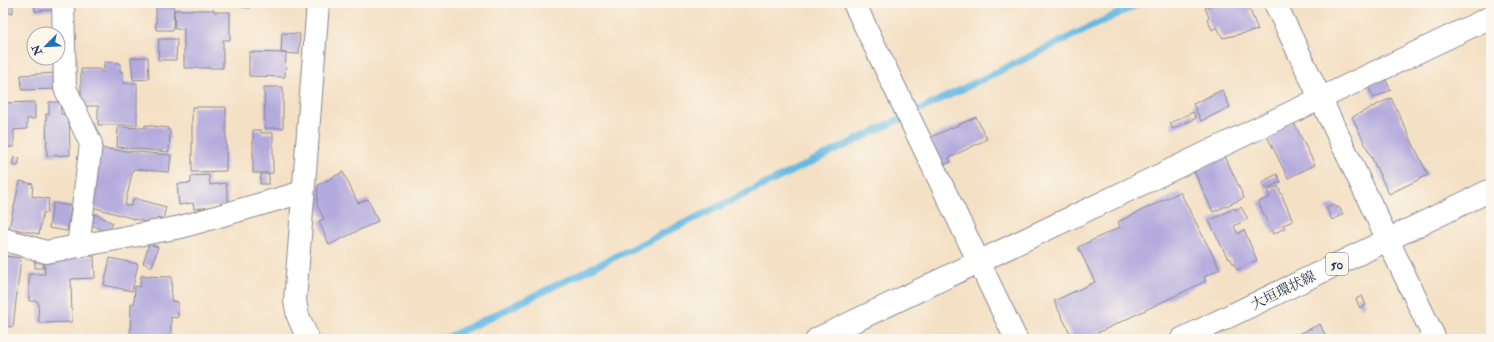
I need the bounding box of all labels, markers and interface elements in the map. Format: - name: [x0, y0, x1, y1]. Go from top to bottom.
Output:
- north arrow: [26, 26, 66, 66]
- text: N: [29, 42, 46, 58]
- road number: 50: [1326, 253, 1348, 275]
- street label: 大垣環状線: [1248, 267, 1318, 313]

